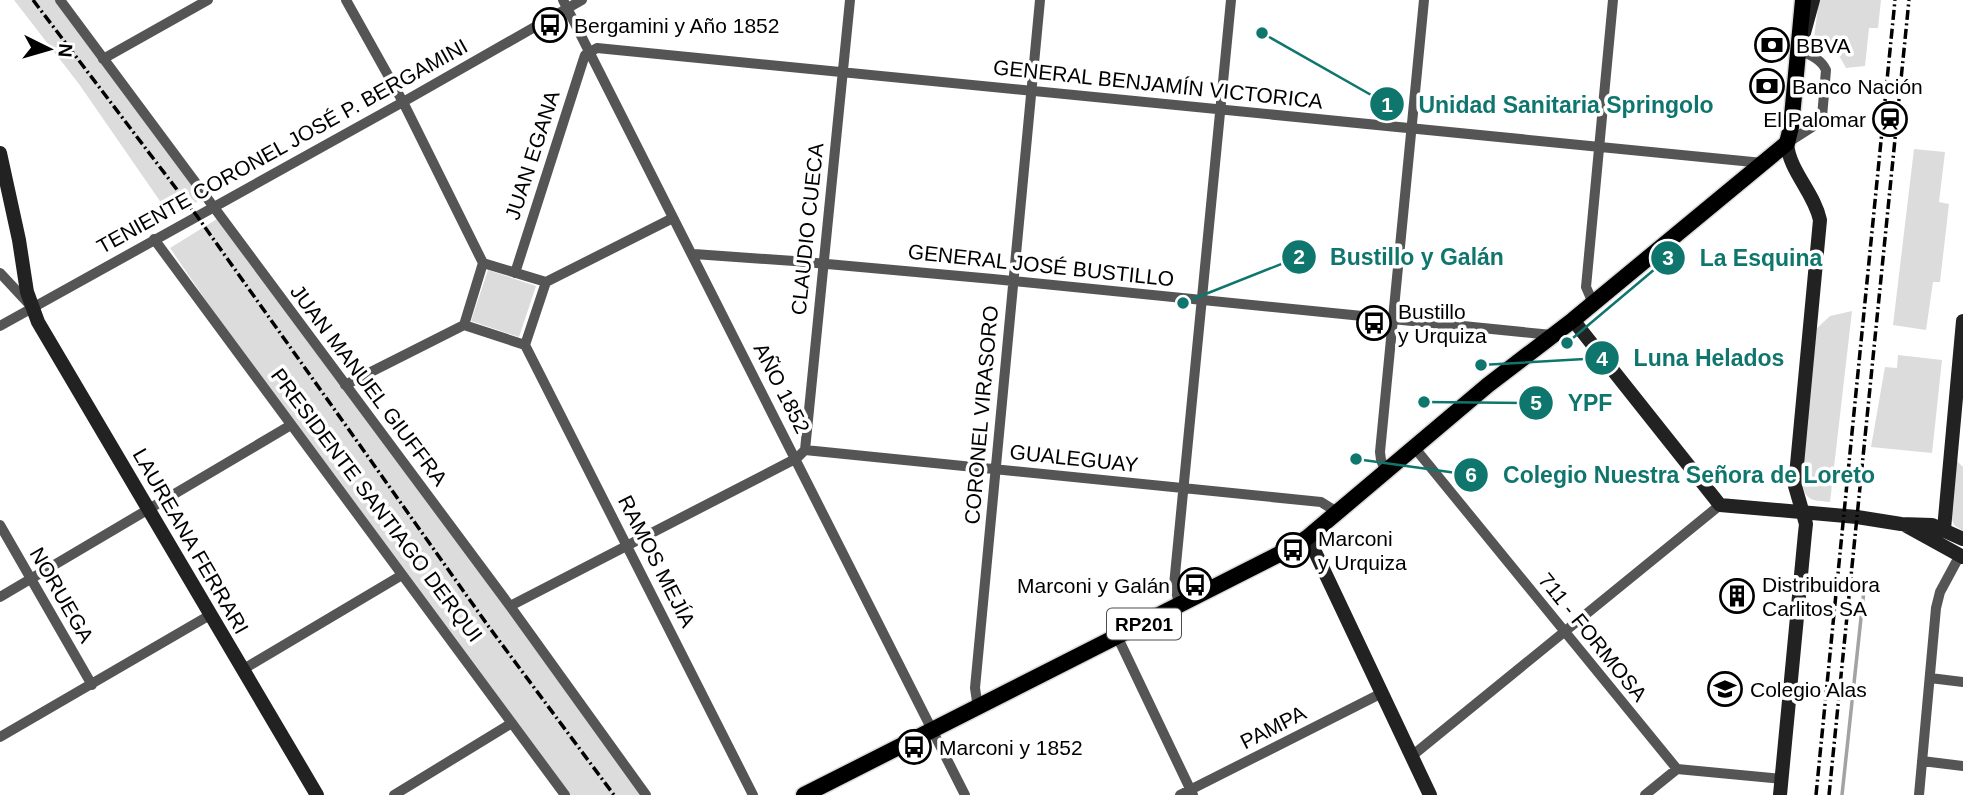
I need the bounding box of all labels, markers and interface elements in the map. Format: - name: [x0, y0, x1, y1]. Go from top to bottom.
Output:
- bus stop icon: Bergamini y Año 1852: [531, 6, 569, 44]
- north arrow: [14, 14, 84, 84]
- place label: Bergamini y Año 1852: [574, 14, 779, 37]
- bank icon: BBVA: [1753, 26, 1791, 64]
- street label: TENIENTE CORONEL JOSÉ P. BERGAMINI: [93, 34, 471, 258]
- place label: BBVA: [1796, 34, 1850, 57]
- text: N: [54, 43, 76, 58]
- street label: GENERAL BENJAMÍN VICTORICA: [992, 55, 1324, 113]
- bank icon: Banco Nación: [1748, 67, 1786, 105]
- place label: Banco Nación: [1792, 75, 1923, 98]
- callout: Unidad Sanitaria Springolo: [1370, 82, 1728, 126]
- street label: JUAN EGANA: [500, 88, 564, 222]
- text: Unidad Sanitaria Springolo: [1418, 92, 1714, 118]
- text: 1: [1381, 93, 1393, 116]
- station icon: El Palomar: [1871, 100, 1909, 138]
- place label: El Palomar: [1763, 108, 1866, 131]
- street label: CLAUDIO CUECA: [787, 142, 827, 316]
- callout: Bustillo y Galán: [1281, 235, 1518, 279]
- callout: La Esquina: [1651, 236, 1836, 280]
- street label: GENERAL JOSÉ BUSTILLO: [907, 240, 1175, 290]
- text: Bustillo y Galán: [1330, 244, 1504, 270]
- text: 2: [1293, 245, 1305, 268]
- text: La Esquina: [1700, 245, 1823, 271]
- text: 3: [1662, 246, 1674, 269]
- street label: JUAN MANUEL GIUFFRA: [286, 280, 452, 490]
- place label: Bustillo y Urquiza: [1398, 300, 1487, 347]
- bus stop icon: Bustillo y Urquiza: [1355, 304, 1393, 342]
- street label: CORONEL VIRASORO: [960, 305, 1002, 525]
- callout: Luna Helados: [1584, 336, 1798, 380]
- street label: AÑO 1852: [749, 339, 815, 437]
- text: Luna Helados: [1634, 345, 1784, 371]
- text: 4: [1596, 347, 1608, 370]
- street label: PRESIDENTE SANTIAGO DERQUI: [267, 364, 487, 646]
- callout: YPF: [1519, 381, 1626, 425]
- text: YPF: [1568, 390, 1612, 416]
- text: 5: [1530, 391, 1542, 414]
- street label: GUALEGUAY: [1009, 440, 1139, 476]
- street label: LAUREANA FERRARI: [129, 444, 253, 638]
- callout: Colegio Nuestra Señora de Loreto: [1454, 453, 1889, 497]
- text: Colegio Nuestra Señora de Loreto: [1503, 462, 1875, 488]
- text: 6: [1465, 463, 1477, 486]
- street label: RAMOS MEJÍA: [614, 491, 700, 631]
- place label: Marconi y Urquiza: [1318, 527, 1407, 574]
- bus stop icon: Marconi y Urquiza: [1274, 531, 1312, 569]
- street label: NORUEGA: [25, 543, 99, 647]
- bus stop icon: Marconi y Galán: [1176, 566, 1214, 604]
- street label: 711 - FORMOSA: [1534, 568, 1652, 706]
- place label: Distribuidora Carlitos SA: [1762, 573, 1880, 620]
- place label: Marconi y Galán: [1017, 574, 1170, 597]
- building icon: Distribuidora Carlitos SA: [1718, 577, 1756, 615]
- road number: RP201: [1107, 608, 1181, 639]
- school or university icon: Colegio Alas: [1706, 670, 1744, 708]
- place label: Colegio Alas: [1750, 678, 1867, 701]
- street label: PAMPA: [1236, 701, 1310, 753]
- bus stop icon: Marconi y 1852: [895, 728, 933, 766]
- place label: Marconi y 1852: [939, 736, 1083, 759]

